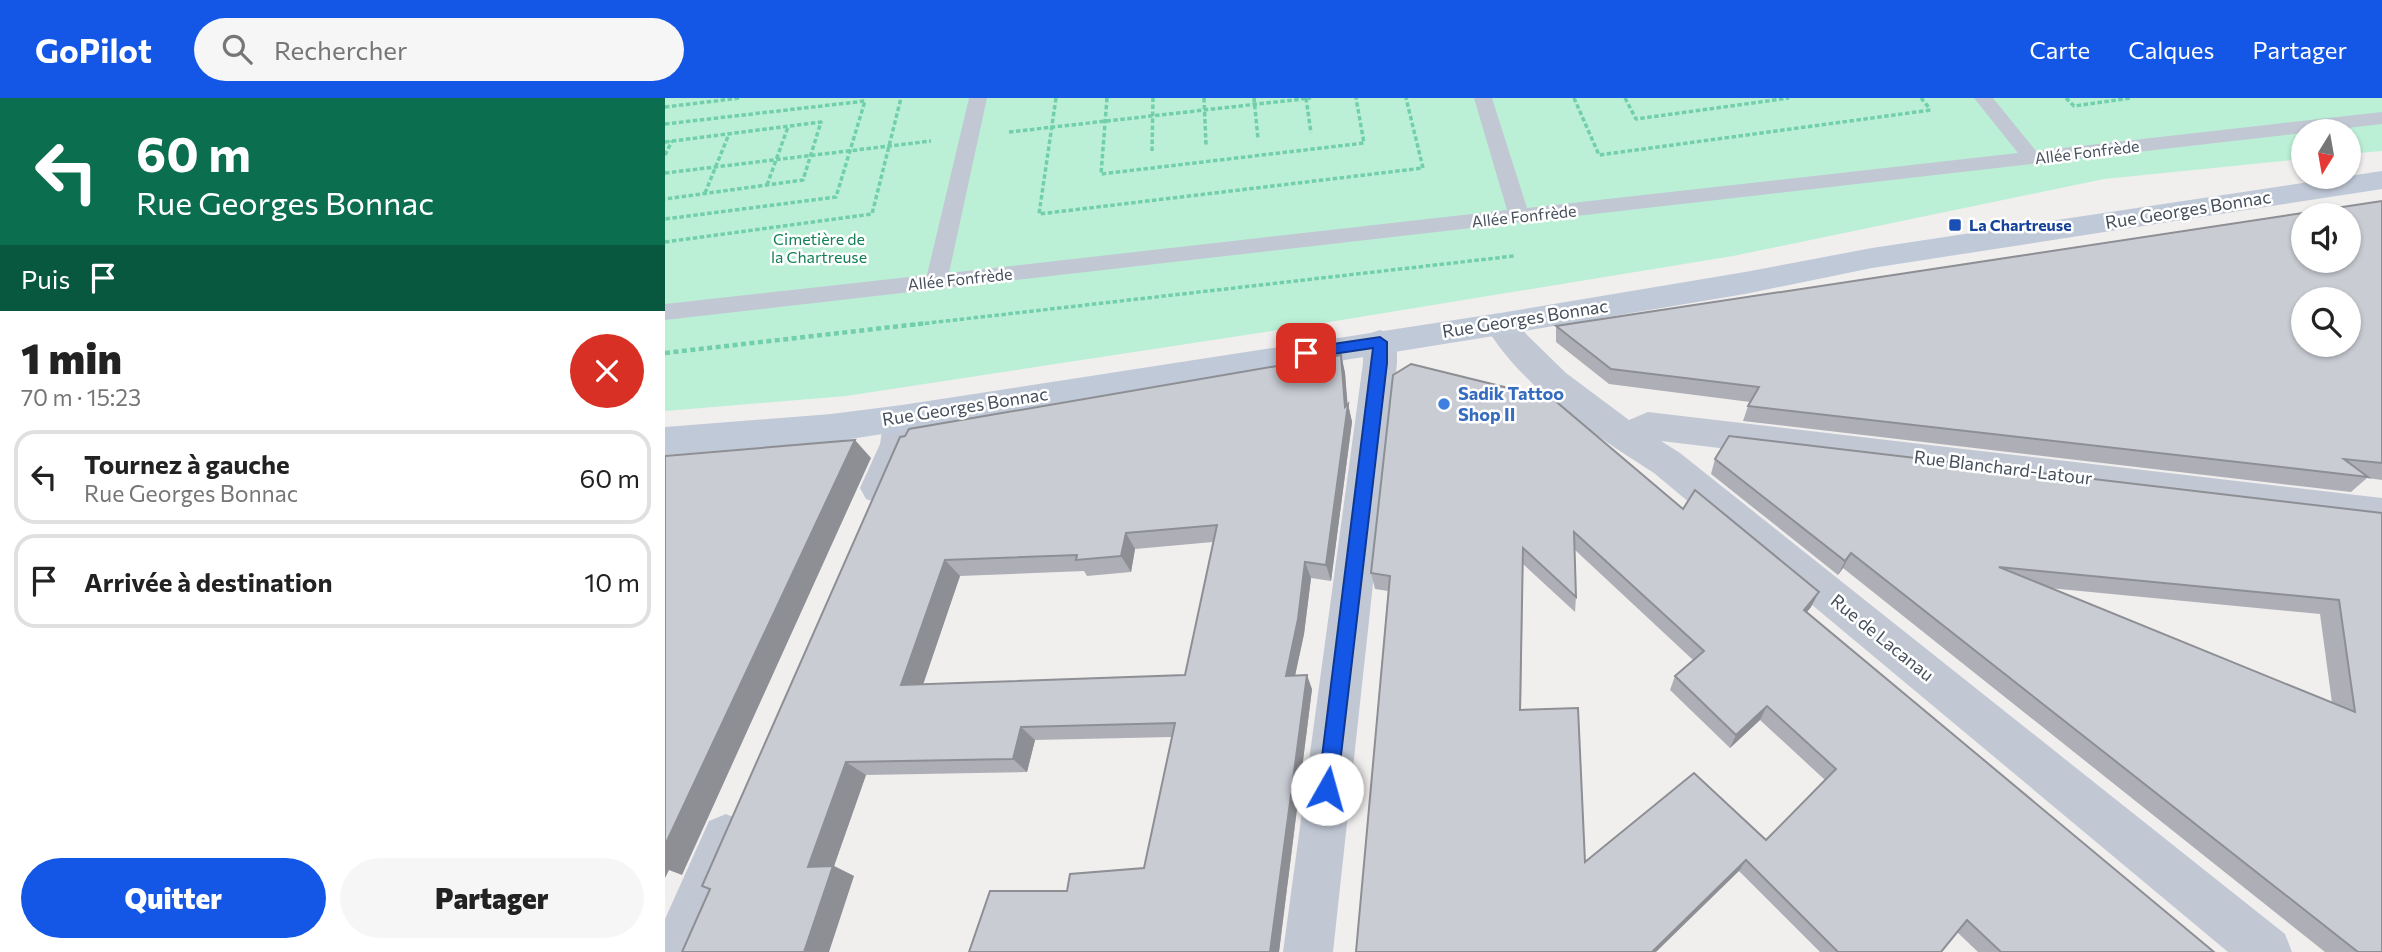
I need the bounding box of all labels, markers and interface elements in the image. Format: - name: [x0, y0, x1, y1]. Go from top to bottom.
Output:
- search box: [194, 18, 684, 81]
- text: GoPilot: [35, 29, 152, 70]
- icon: search: [218, 30, 256, 68]
- text: Rechercher: [274, 34, 407, 65]
- text: Carte: [2029, 35, 2090, 64]
- text: Calques: [2128, 35, 2214, 64]
- text: Partager: [2252, 35, 2347, 64]
- north arrow: [2291, 119, 2361, 189]
- map controls: [2291, 119, 2361, 357]
- text: 60 m: [136, 122, 251, 182]
- icon: left: [21, 126, 112, 217]
- street label: Allée Fonfrède: [2034, 136, 2140, 167]
- text: Rue Georges Bonnac: [136, 182, 434, 222]
- street label: Rue Georges Bonnac: [2103, 185, 2272, 233]
- street label: Allée Fonfrède: [1471, 201, 1577, 230]
- button: sound: [2291, 203, 2361, 273]
- place label: La Chartreuse: [1969, 215, 2072, 234]
- marker: La Chartreuse: [1947, 217, 1963, 233]
- park label: Cimetière de la Chartreuse: [771, 229, 867, 266]
- icon: arrive: [84, 259, 122, 297]
- text: Puis: [21, 263, 70, 294]
- street label: Allée Fonfrède: [907, 264, 1013, 293]
- button: search: [2291, 287, 2361, 357]
- street label: Rue Georges Bonnac: [1440, 294, 1609, 342]
- pin: [1276, 323, 1336, 383]
- text: 1 min: [21, 331, 122, 383]
- button: close: [570, 334, 644, 408]
- icon: arrive: [1287, 334, 1325, 372]
- street label: Rue Georges Bonnac: [880, 382, 1049, 430]
- place label: Sadik Tattoo Shop II: [1458, 382, 1564, 425]
- text: 70 m · 15:23: [21, 383, 141, 411]
- marker: Sadik Tattoo Shop II: [1436, 396, 1452, 412]
- street label: Rue Blanchard-Latour: [1913, 445, 2093, 489]
- text: Tournez à gauche: [84, 448, 290, 479]
- icon: left: [25, 458, 63, 496]
- text: 60 m: [580, 462, 640, 493]
- text: Rue Georges Bonnac: [84, 479, 298, 507]
- icon: arrive: [25, 562, 63, 600]
- text: Arrivée à destination: [84, 566, 332, 597]
- text: 10 m: [584, 566, 640, 597]
- street label: Rue de Lacanau: [1827, 589, 1939, 685]
- position arrow: [1290, 752, 1364, 826]
- button: Quitter: [21, 858, 326, 938]
- button: Partager: [340, 858, 644, 938]

